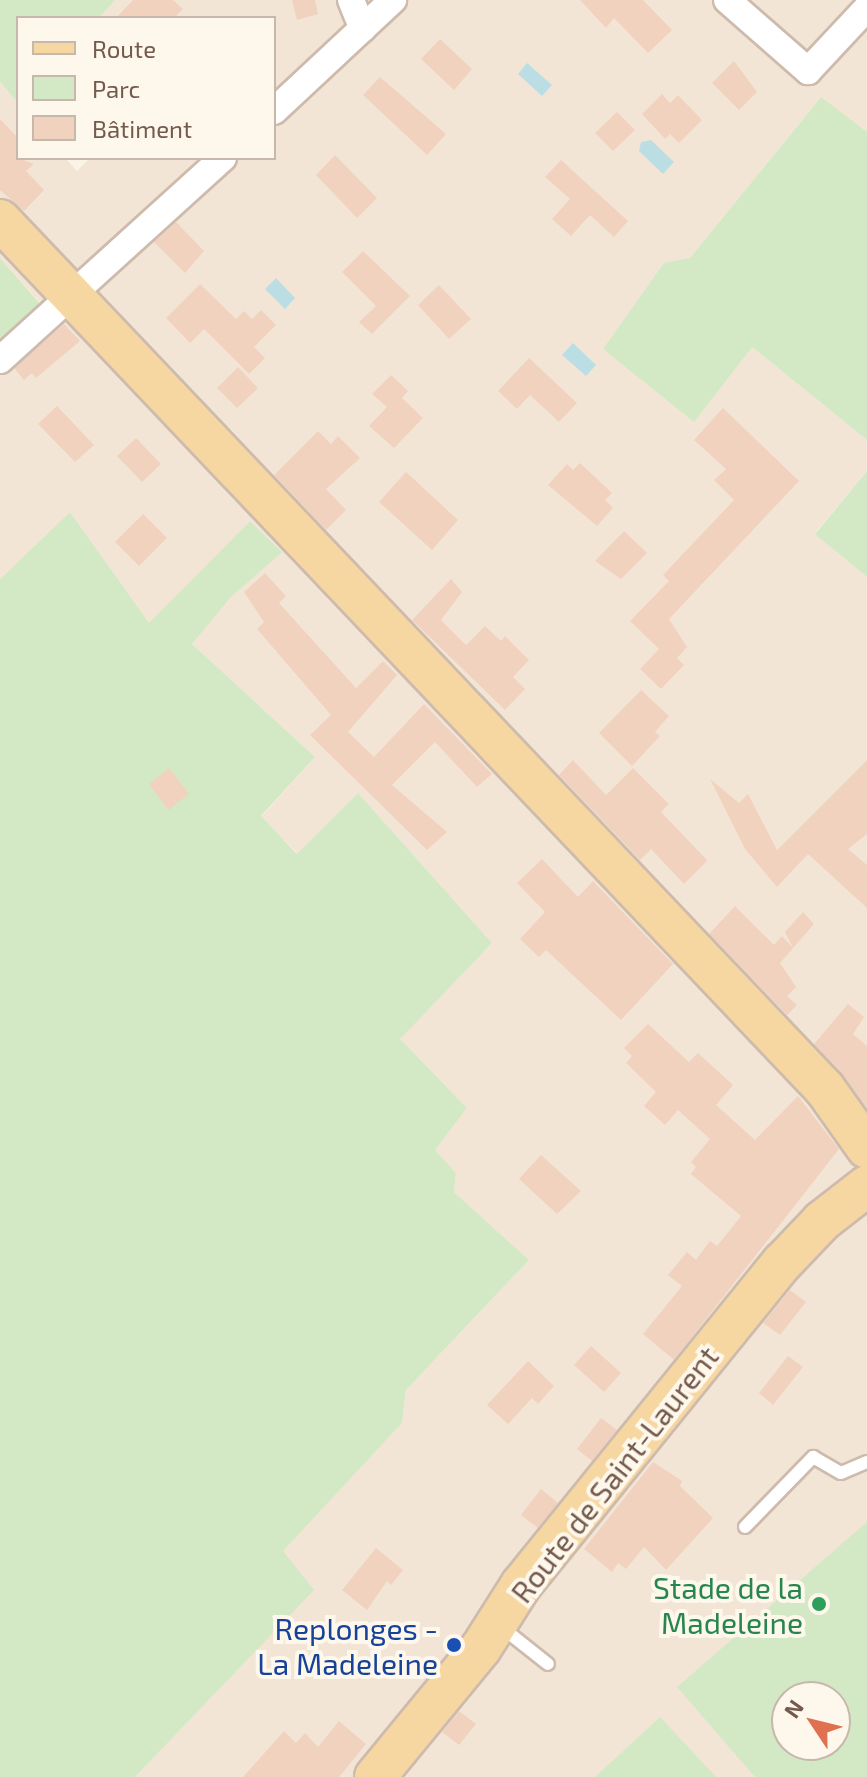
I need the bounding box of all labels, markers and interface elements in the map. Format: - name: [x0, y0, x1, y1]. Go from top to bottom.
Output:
- legend: [16, 16, 276, 160]
- text: Route: [92, 34, 156, 63]
- text: Parc: [92, 74, 140, 103]
- text: Bâtiment: [92, 114, 192, 143]
- street label: Route de Saint-Laurent: [503, 1339, 725, 1609]
- place label: Stade de la Madeleine: [653, 1569, 803, 1640]
- marker: Stade de la Madeleine: [810, 1595, 828, 1613]
- place label: Replonges - La Madeleine: [257, 1610, 438, 1680]
- marker: Replonges - La Madeleine: [445, 1636, 463, 1654]
- north arrow: [771, 1681, 851, 1761]
- text: N: [778, 1694, 808, 1722]

